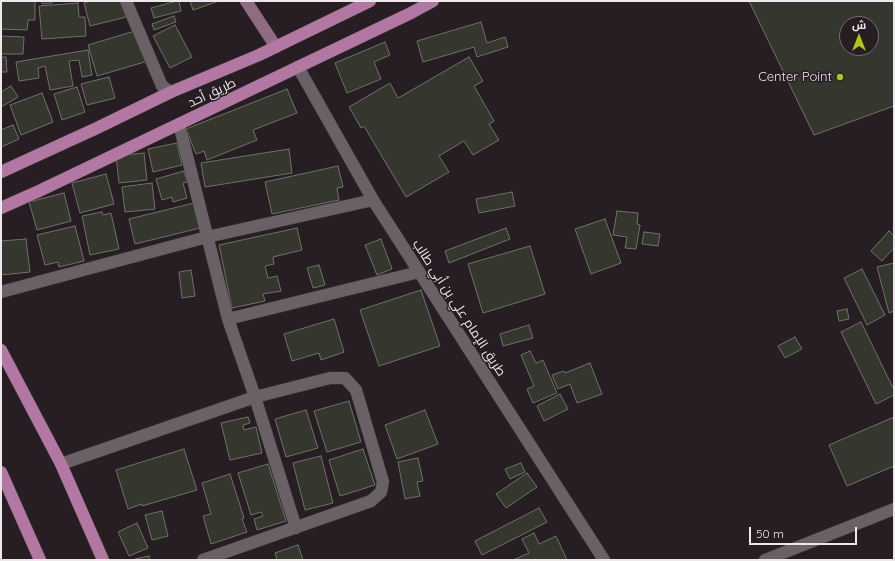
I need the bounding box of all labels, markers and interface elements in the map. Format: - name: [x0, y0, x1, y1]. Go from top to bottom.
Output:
- north arrow: [839, 16, 879, 56]
- text: ش: [852, 18, 866, 32]
- place label: Center Point: [758, 69, 832, 85]
- marker: Center Point: [835, 72, 845, 82]
- street label: طريق أحد: [186, 75, 238, 111]
- street label: طريق الإمام علي بن أبي طالب: [409, 237, 509, 379]
- scale bar: [751, 519, 859, 545]
- text: 50 m: [756, 526, 784, 541]

